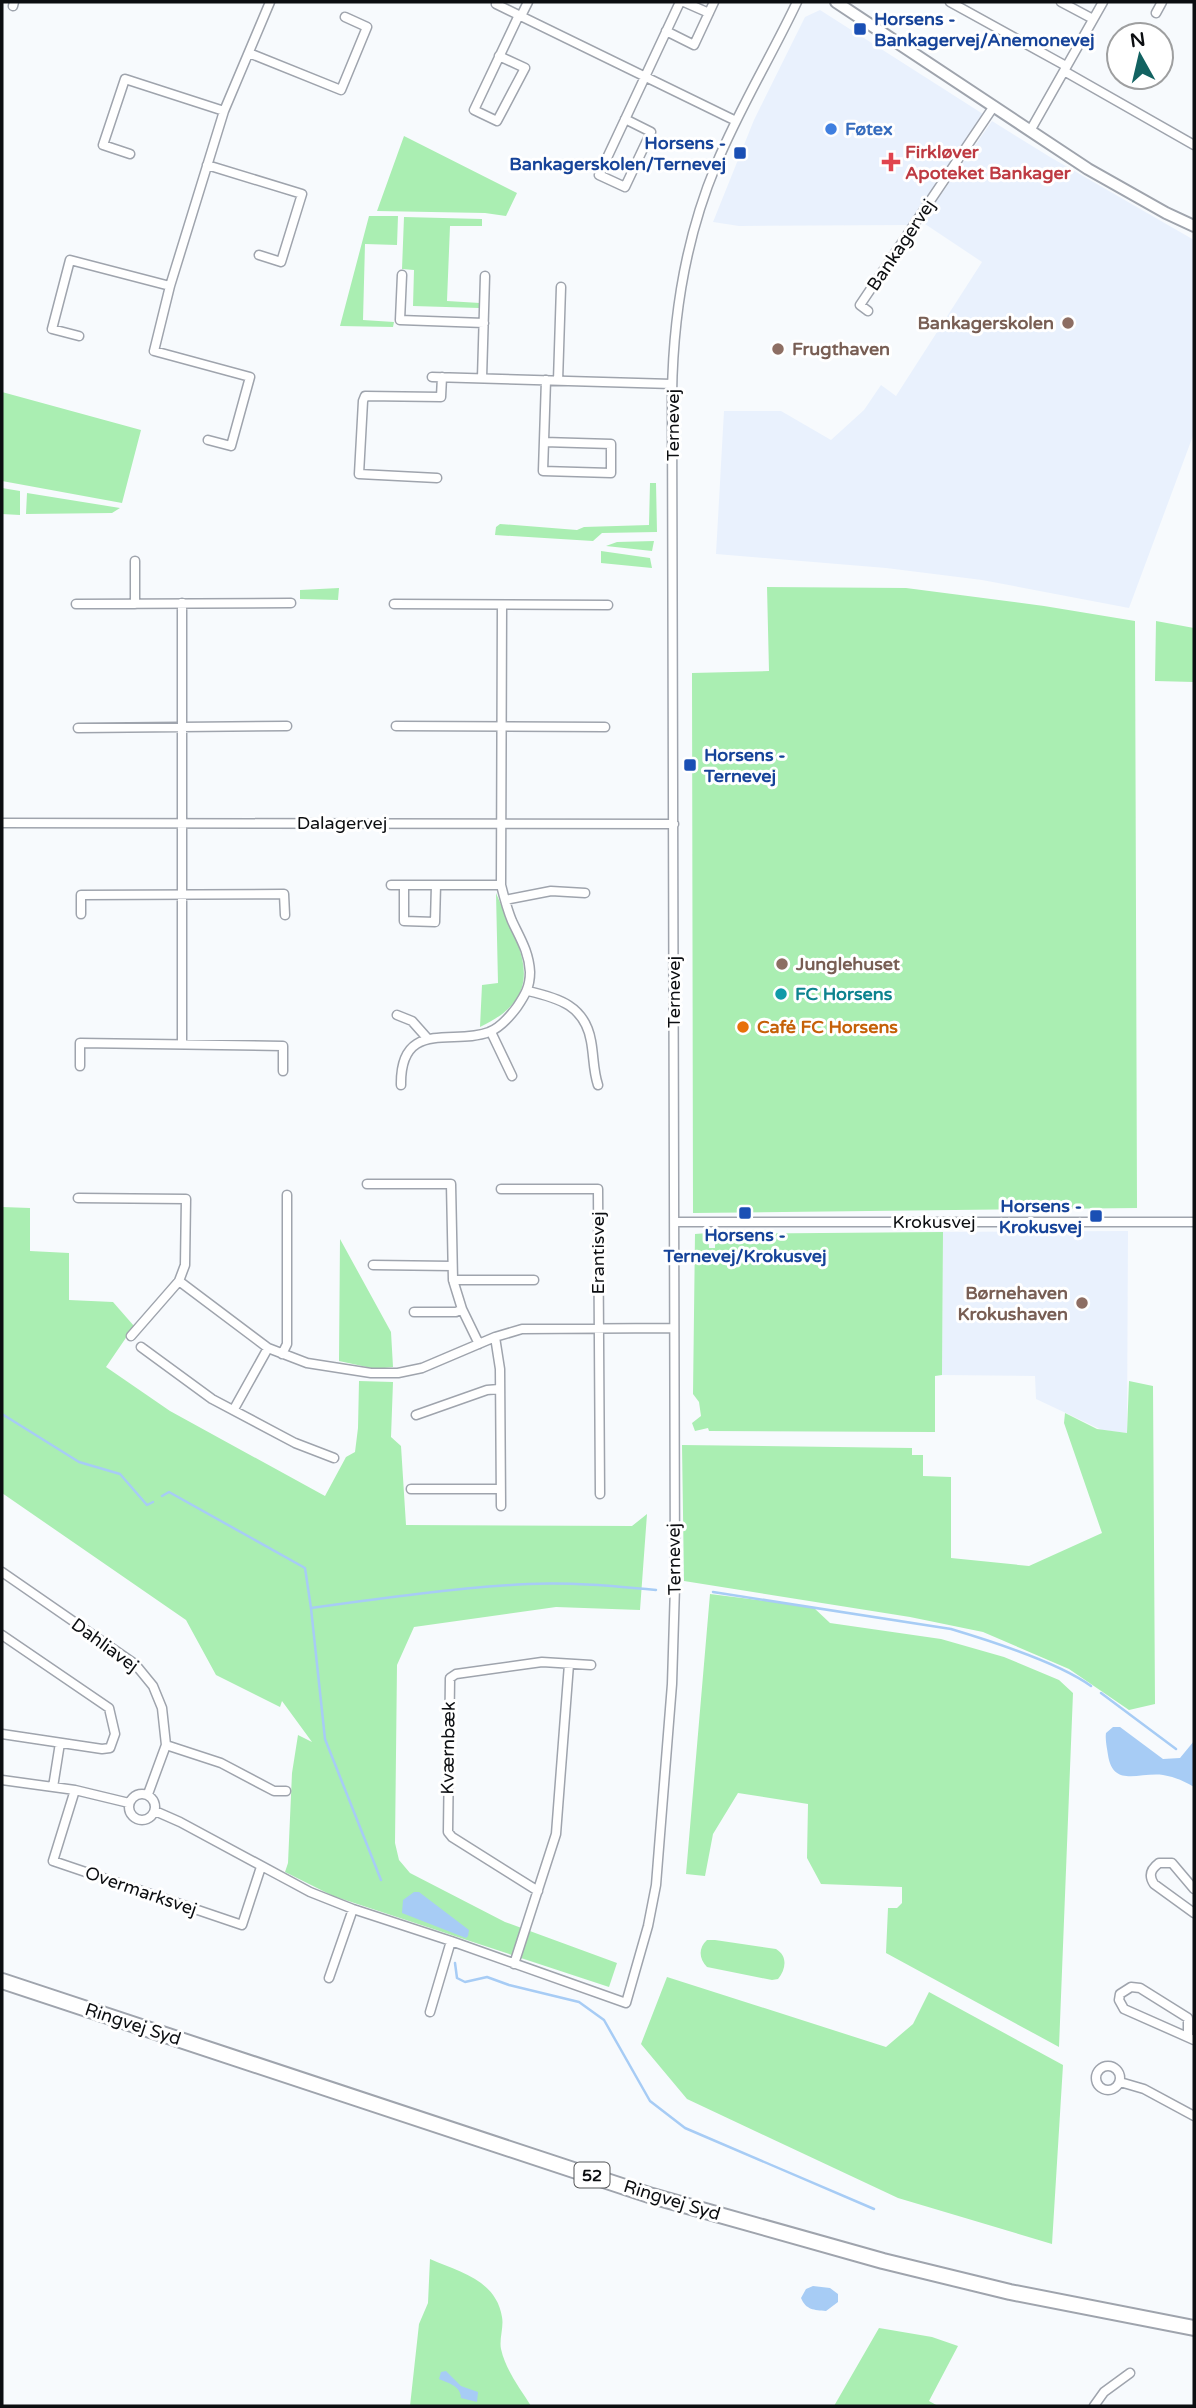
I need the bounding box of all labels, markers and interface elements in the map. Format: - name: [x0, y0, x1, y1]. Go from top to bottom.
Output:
- place label: Horsens - Bankagervej/Anemonevej: [874, 8, 1094, 51]
- marker: Horsens - Bankagervej/Anemonevej: [852, 21, 868, 37]
- north arrow: [1105, 21, 1175, 91]
- text: N: [1129, 28, 1147, 52]
- place label: Føtex: [845, 118, 893, 140]
- marker: Føtex: [823, 121, 839, 137]
- place label: Horsens - Bankagerskolen/Ternevej: [509, 132, 726, 175]
- place label: Firkløver Apoteket Bankager: [905, 141, 1072, 184]
- marker: Horsens - Bankagerskolen/Ternevej: [732, 145, 748, 161]
- marker: Firkløver Apoteket Bankager: [883, 154, 899, 170]
- street label: Bankagervej: [862, 195, 940, 295]
- place label: Bankagerskolen: [917, 312, 1054, 334]
- marker: Bankagerskolen: [1060, 315, 1076, 331]
- place label: Frugthaven: [792, 338, 890, 360]
- marker: Frugthaven: [770, 341, 786, 357]
- street label: Ternevej: [662, 389, 684, 461]
- place label: Horsens - Ternevej: [703, 744, 786, 787]
- marker: Horsens - Ternevej: [682, 757, 698, 773]
- street label: Dalagervej: [297, 812, 387, 834]
- place label: Junglehuset: [795, 953, 900, 975]
- street label: Ternevej: [663, 956, 685, 1028]
- marker: Junglehuset: [774, 956, 790, 972]
- place label: FC Horsens: [795, 983, 893, 1005]
- marker: FC Horsens: [773, 986, 789, 1002]
- place label: Café FC Horsens: [757, 1016, 898, 1038]
- marker: Café FC Horsens: [735, 1019, 751, 1035]
- place label: Horsens - Krokusvej: [999, 1195, 1082, 1238]
- marker: Horsens - Ternevej/Krokusvej: [737, 1205, 753, 1221]
- marker: Horsens - Krokusvej: [1088, 1208, 1104, 1224]
- street label: Erantisvej: [587, 1211, 609, 1295]
- street label: Krokusvej: [892, 1211, 976, 1233]
- place label: Horsens - Ternevej/Krokusvej: [662, 1224, 827, 1267]
- place label: Børnehaven Krokushaven: [957, 1282, 1068, 1325]
- marker: Børnehaven Krokushaven: [1074, 1295, 1090, 1311]
- street label: Ternevej: [662, 1523, 686, 1595]
- street label: Dahliavej: [67, 1613, 143, 1677]
- street label: Kværnbæk: [436, 1701, 460, 1795]
- street label: Overmarksvej: [82, 1862, 200, 1920]
- street label: Ringvej Syd: [82, 1998, 184, 2050]
- road number: 52: [574, 2162, 610, 2188]
- street label: Ringvej Syd: [621, 2175, 723, 2225]

